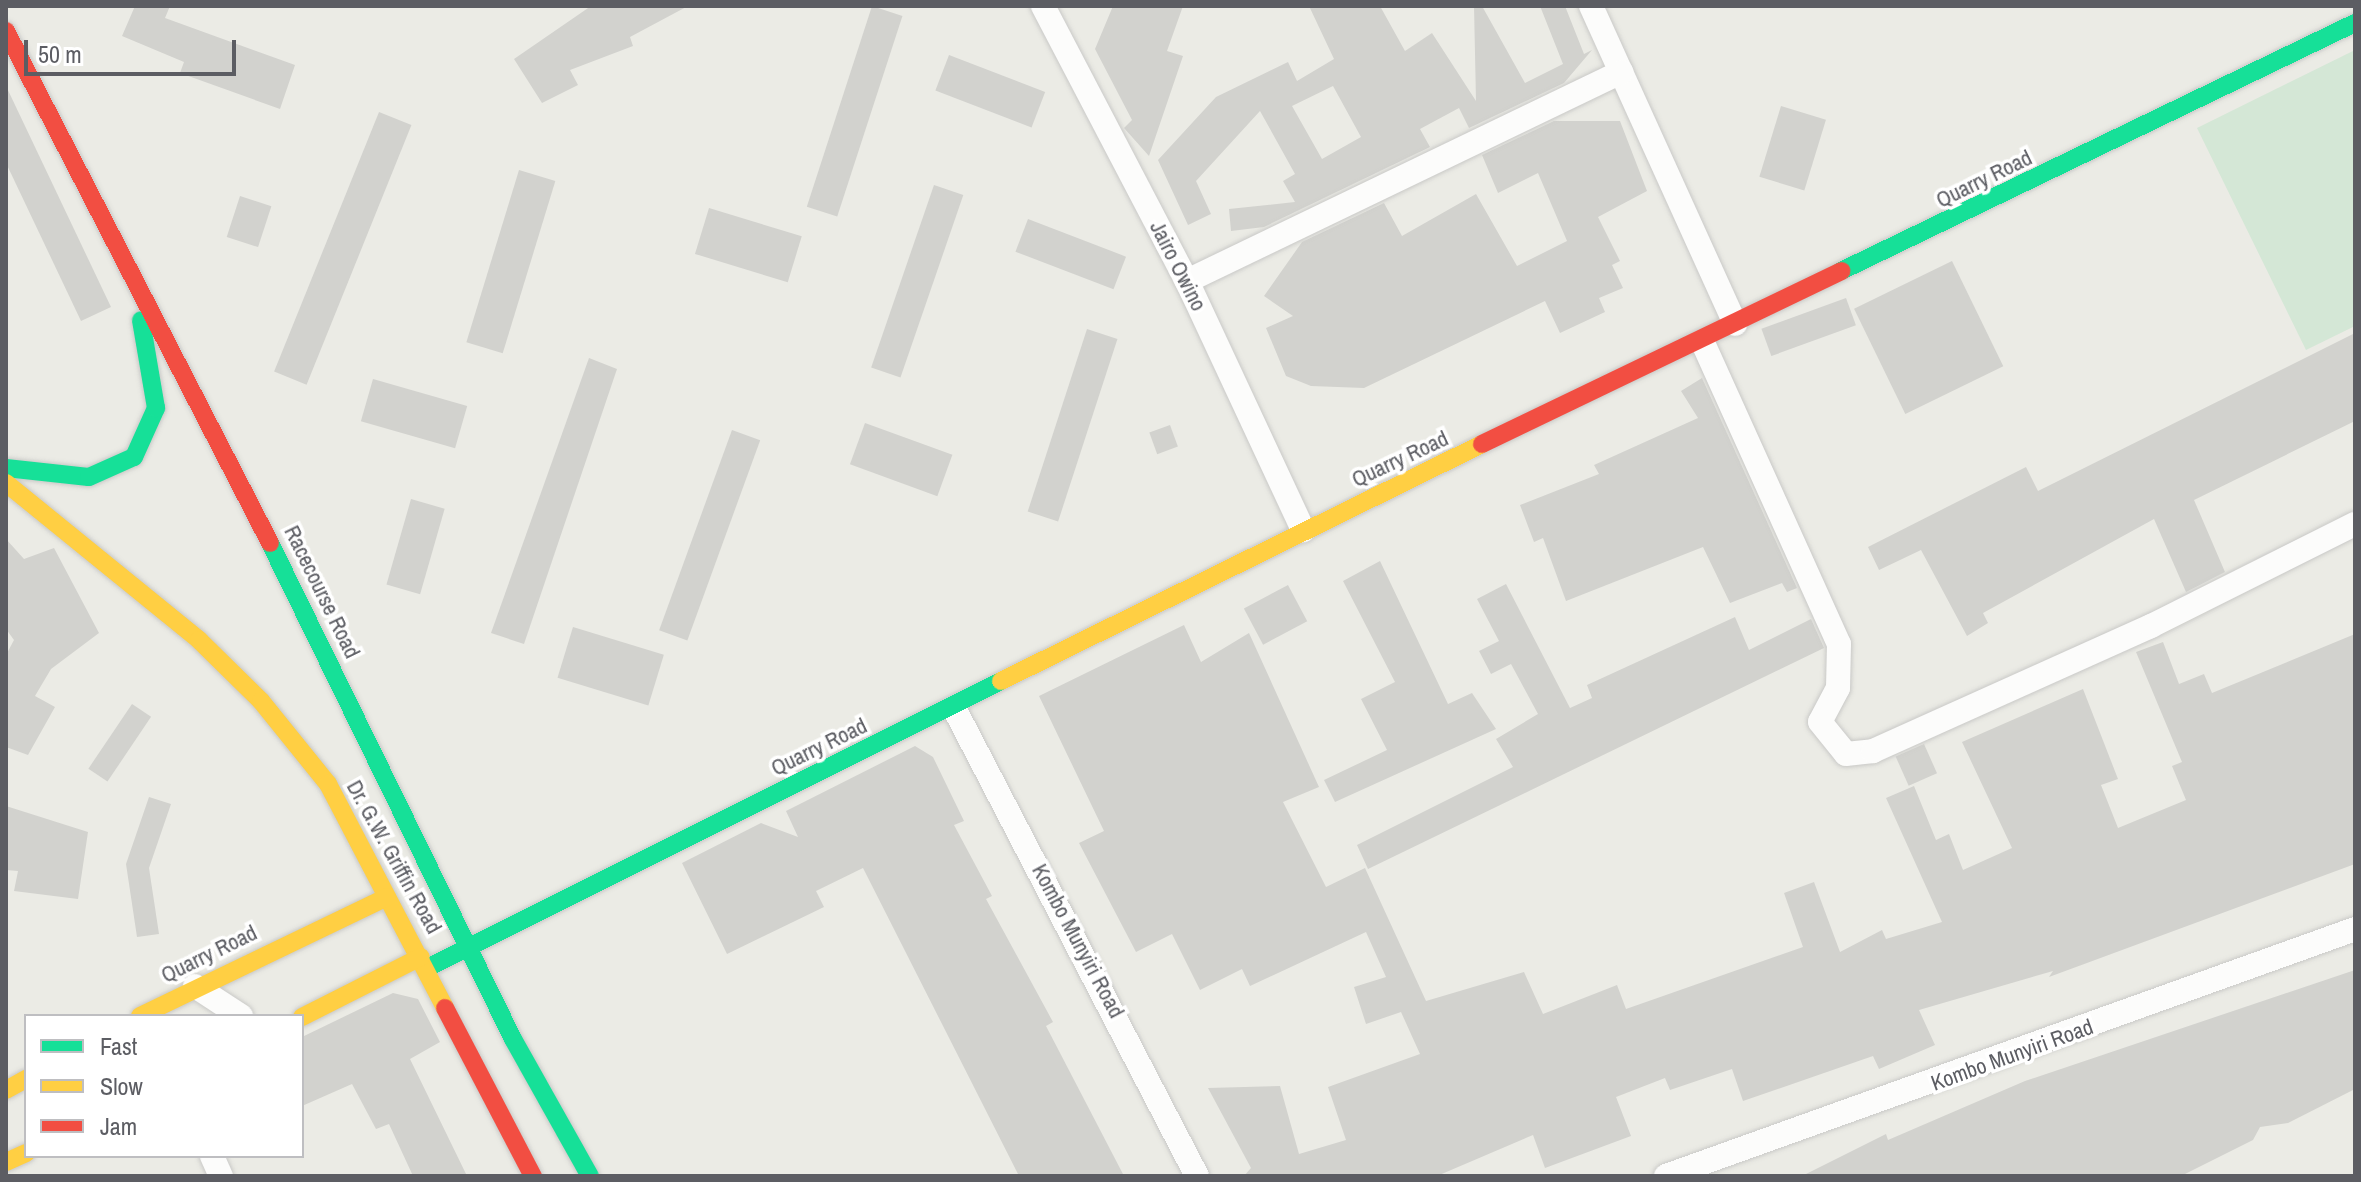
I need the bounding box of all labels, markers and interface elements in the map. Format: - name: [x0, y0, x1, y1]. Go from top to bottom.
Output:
- scale bar: [28, 24, 240, 74]
- text: 50 m: [38, 38, 82, 70]
- street label: Quarry Road: [1932, 145, 2036, 213]
- street label: Jairo Owino: [1144, 217, 1212, 315]
- street label: Quarry Road: [1348, 425, 1452, 493]
- street label: Racecourse Road: [278, 521, 366, 663]
- street label: Quarry Road: [767, 713, 871, 781]
- street label: Dr. G.W. Griffin Road: [341, 776, 447, 938]
- street label: Kombo Munyiri Road: [1026, 860, 1130, 1022]
- street label: Quarry Road: [157, 920, 261, 988]
- street label: Kombo Munyiri Road: [1927, 1013, 2097, 1097]
- legend: [24, 1014, 304, 1158]
- text: Fast: [100, 1030, 137, 1062]
- text: Slow: [100, 1070, 143, 1102]
- text: Jam: [100, 1110, 137, 1142]

